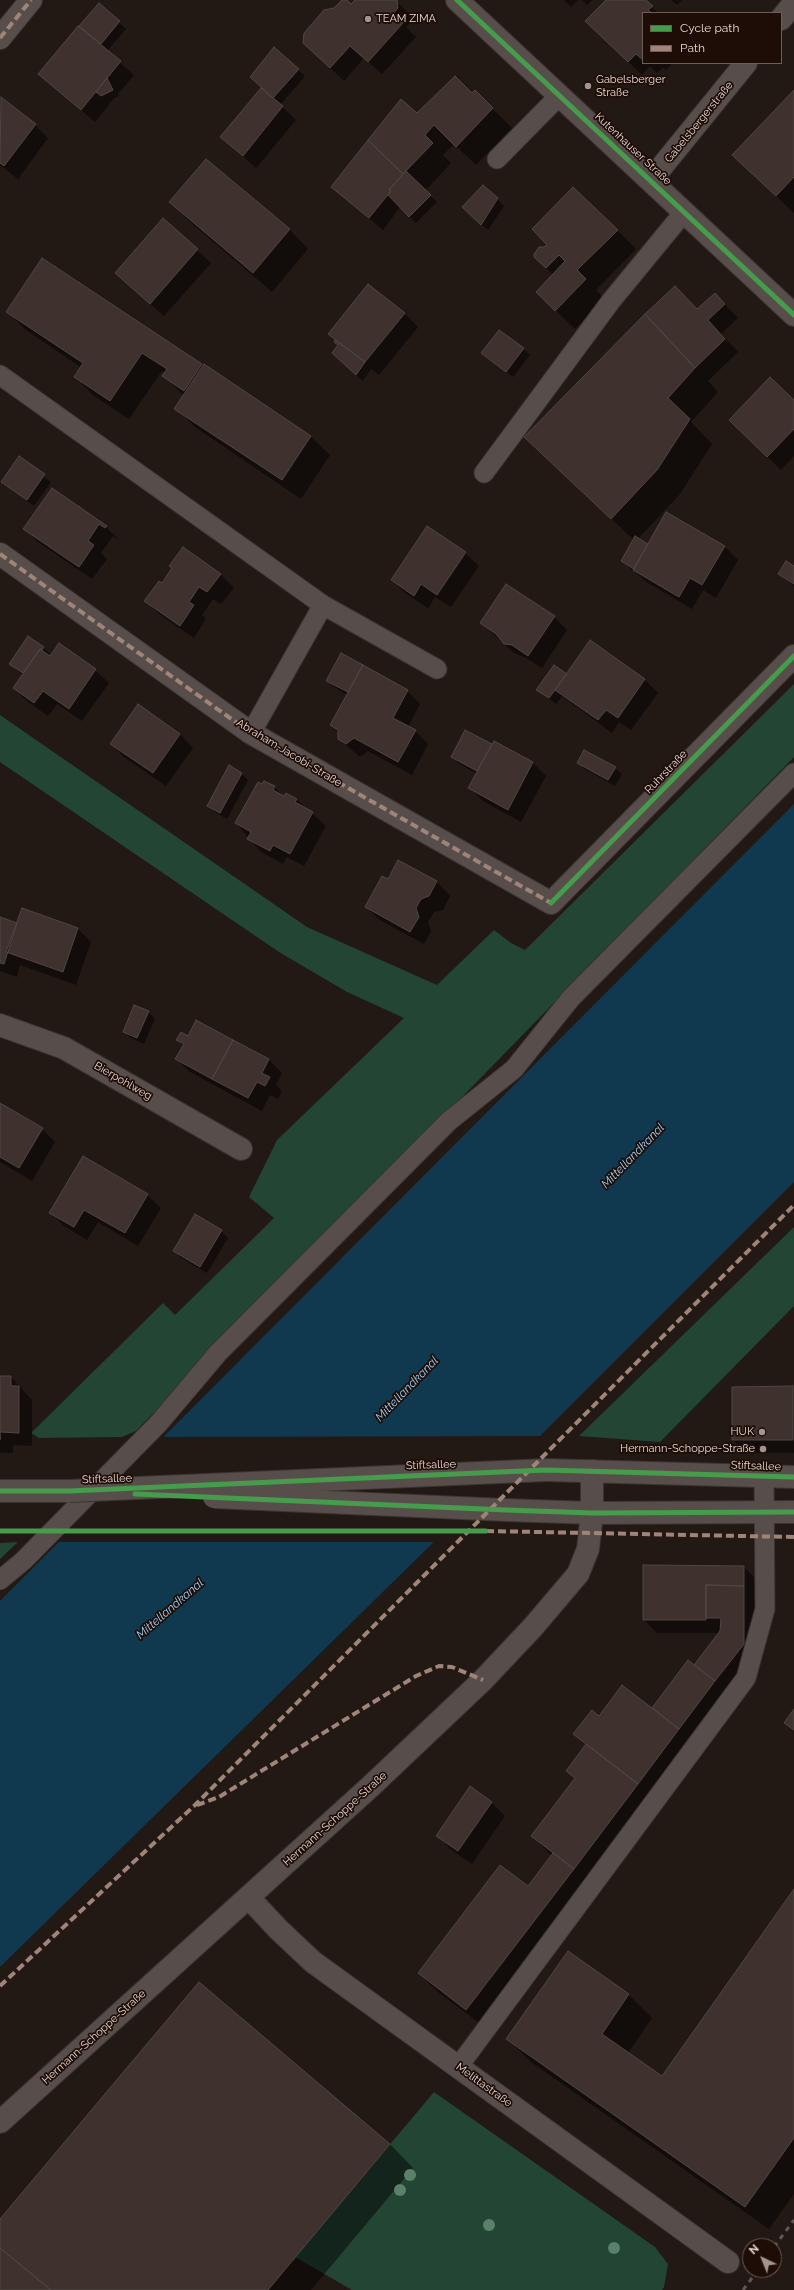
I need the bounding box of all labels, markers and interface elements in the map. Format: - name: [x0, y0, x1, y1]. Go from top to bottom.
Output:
- place label: TEAM ZIMA: [376, 12, 436, 26]
- legend: [642, 12, 782, 64]
- marker: TEAM ZIMA: [363, 14, 373, 24]
- text: Cycle path: [680, 21, 739, 35]
- text: Path: [680, 41, 705, 55]
- place label: Gabelsberger Straße: [596, 73, 665, 99]
- street label: Gabelsbergerstraße: [662, 79, 736, 165]
- marker: Gabelsberger Straße: [583, 81, 593, 91]
- street label: Kutenhauser Straße: [592, 110, 674, 188]
- street label: Abraham-Jacobi-Straße: [234, 716, 344, 790]
- street label: Ruhrstraße: [642, 748, 690, 796]
- street label: Bierpohlweg: [92, 1059, 154, 1103]
- water label: Mittellandkanal: [598, 1121, 668, 1191]
- water label: Mittellandkanal: [372, 1354, 442, 1424]
- place label: HUK: [731, 1425, 754, 1439]
- marker: HUK: [757, 1427, 767, 1437]
- place label: Hermann-Schoppe-Straße: [620, 1442, 755, 1456]
- marker: Hermann-Schoppe-Straße: [758, 1444, 768, 1454]
- street label: Stiftsallee: [406, 1458, 456, 1472]
- street label: Stiftsallee: [731, 1459, 781, 1473]
- street label: Stiftsallee: [82, 1472, 132, 1486]
- water label: Mittellandkanal: [133, 1576, 207, 1642]
- street label: Hermann-Schoppe-Straße: [280, 1769, 390, 1869]
- street label: Hermann-Schoppe-Straße: [39, 1987, 149, 2087]
- street label: Melittastraße: [453, 2060, 515, 2110]
- north arrow: [742, 2238, 782, 2278]
- text: N: [747, 2242, 762, 2257]

